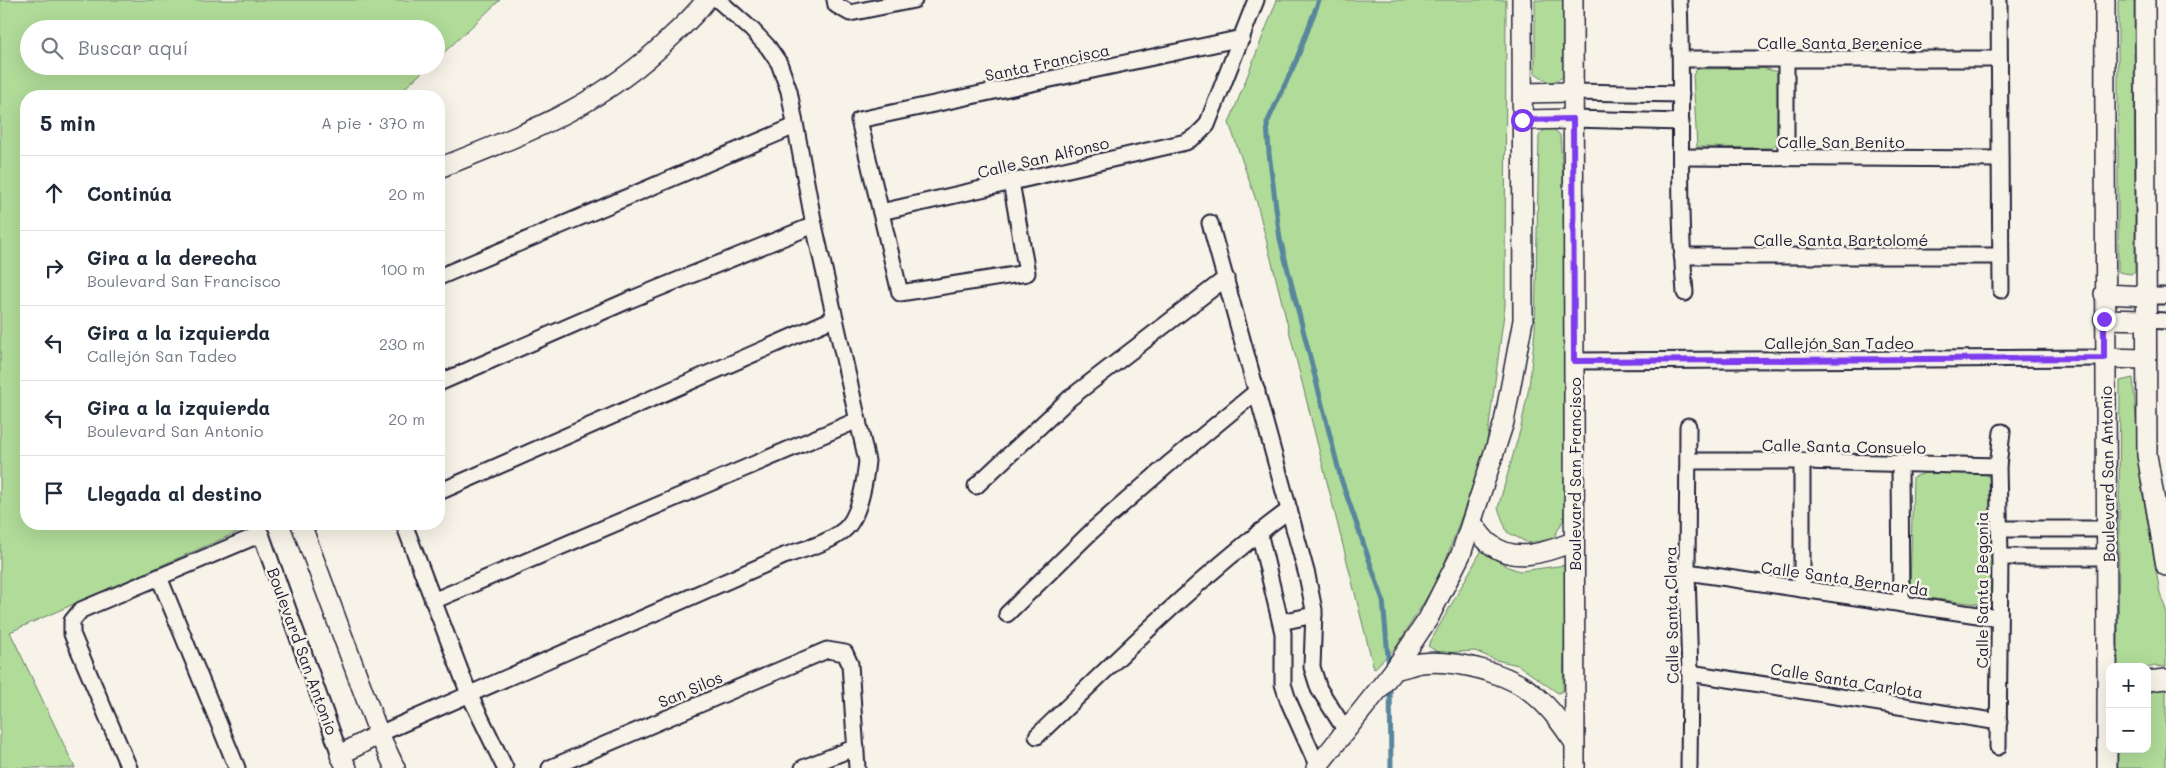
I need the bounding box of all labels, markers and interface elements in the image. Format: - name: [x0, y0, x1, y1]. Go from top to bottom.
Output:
- search box: [20, 20, 445, 75]
- street label: Calle Santa Berenice: [1757, 32, 1923, 53]
- icon: search: [38, 34, 66, 62]
- text: Buscar aquí: [78, 35, 188, 60]
- street label: Santa Francisca: [983, 38, 1111, 85]
- text: 5 min: [40, 109, 96, 136]
- route start: [1511, 109, 1534, 132]
- text: A pie · 370 m: [321, 112, 425, 133]
- street label: Calle San Benito: [1777, 131, 1905, 152]
- street label: Calle San Alfonso: [975, 132, 1111, 182]
- icon: ahead: [40, 179, 68, 207]
- text: Continúa: [87, 181, 172, 206]
- text: 20 m: [388, 183, 425, 204]
- street label: Calle Santa Bartolomé: [1753, 229, 1929, 250]
- text: Gira a la derecha: [87, 245, 257, 270]
- icon: right: [40, 254, 68, 282]
- text: 100 m: [380, 258, 425, 279]
- text: Boulevard San Francisco: [87, 270, 281, 291]
- route end: [2093, 308, 2116, 331]
- text: Gira a la izquierda: [87, 320, 270, 345]
- icon: left: [40, 329, 68, 357]
- street label: Callejón San Tadeo: [1764, 332, 1914, 353]
- text: 230 m: [379, 333, 425, 354]
- text: Callejón San Tadeo: [87, 345, 237, 366]
- street label: Boulevard San Francisco: [1564, 377, 1585, 571]
- street label: Boulevard San Antonio: [2095, 386, 2119, 562]
- text: Gira a la izquierda: [87, 395, 270, 420]
- icon: left: [40, 404, 68, 432]
- text: 20 m: [388, 408, 425, 429]
- text: Boulevard San Antonio: [87, 420, 264, 441]
- street label: Calle Santa Consuelo: [1762, 434, 1926, 458]
- icon: arrive: [40, 479, 68, 507]
- text: Llegada al destino: [87, 481, 262, 506]
- street label: Calle Santa Begonia: [1971, 512, 1992, 668]
- street label: Calle Santa Clara: [1659, 546, 1683, 684]
- street label: Calle Santa Bernarda: [1760, 556, 1930, 600]
- street label: Boulevard San Antonio: [263, 564, 343, 738]
- street label: Calle Santa Carlota: [1769, 658, 1925, 702]
- map controls: [2106, 663, 2151, 753]
- button: +: [2106, 663, 2151, 708]
- street label: San Silos: [655, 666, 725, 712]
- button: −: [2106, 708, 2151, 753]

